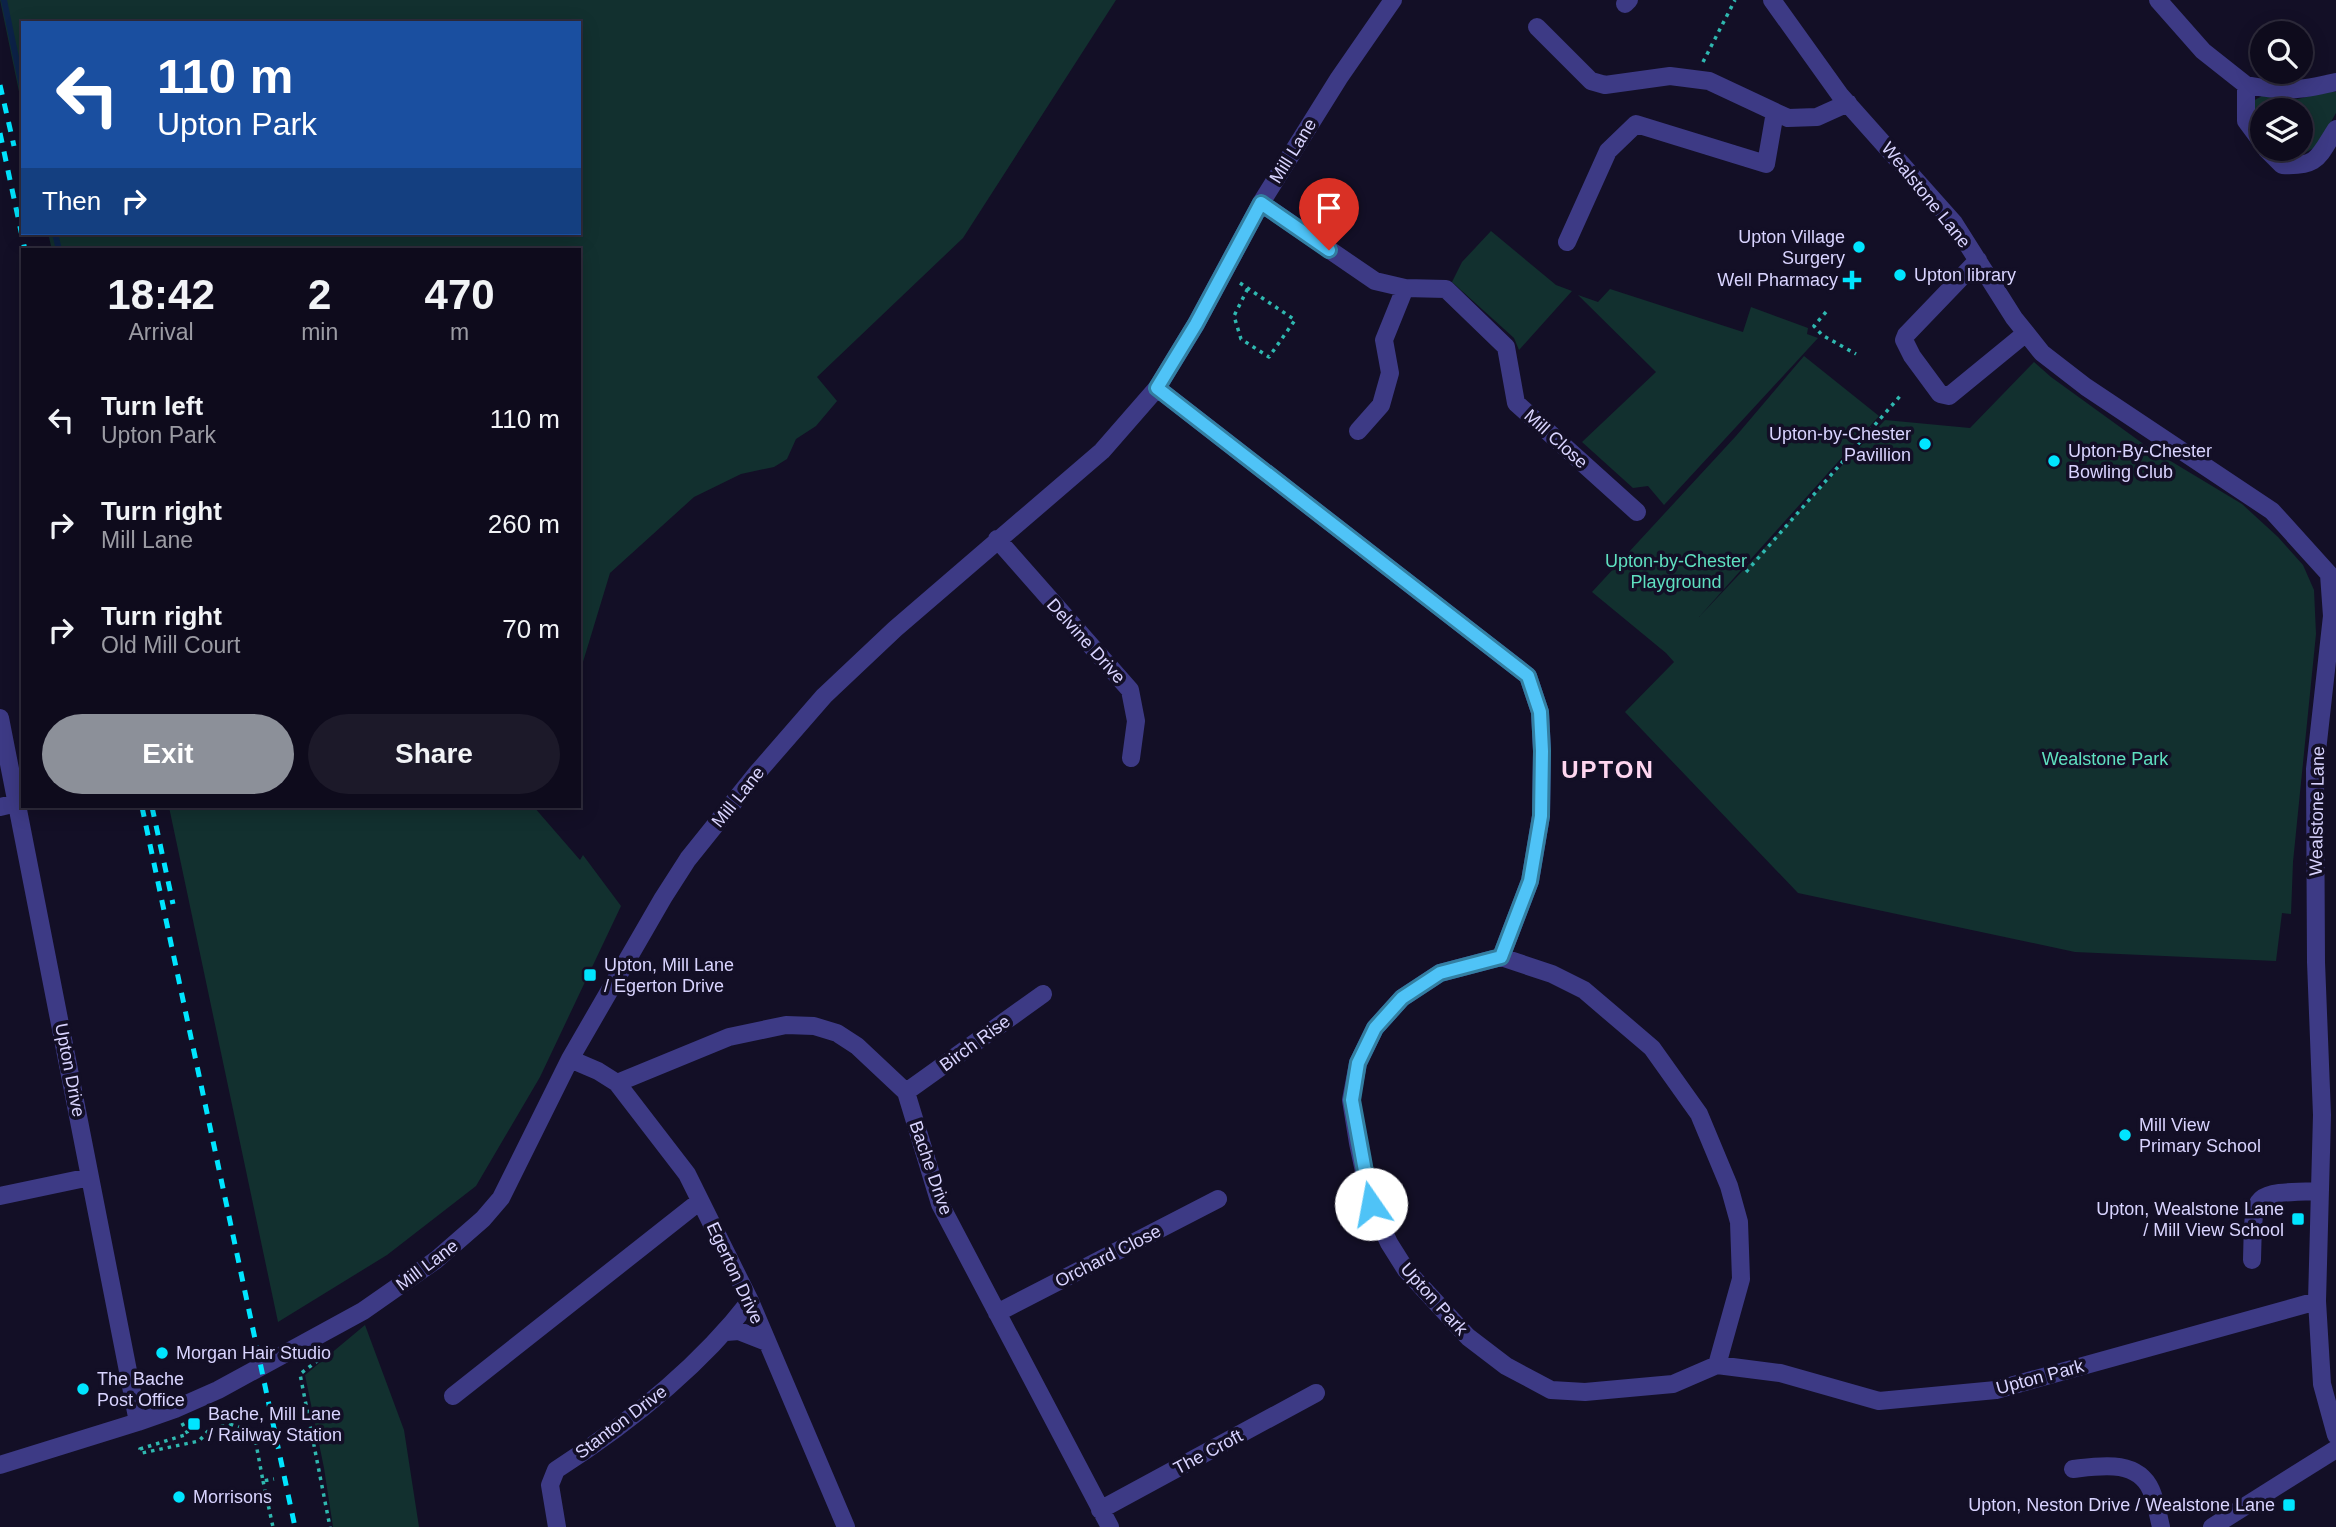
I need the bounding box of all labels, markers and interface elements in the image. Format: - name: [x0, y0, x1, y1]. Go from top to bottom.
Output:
- map controls: [2250, 21, 2313, 161]
- button: search: [2250, 21, 2313, 84]
- icon: left: [42, 49, 133, 140]
- text: 110 m: [157, 49, 293, 103]
- button: layers: [2250, 98, 2313, 161]
- text: Upton Park: [157, 106, 317, 142]
- street label: Mill Lane: [1265, 115, 1321, 187]
- street label: Wealstone Lane: [1877, 138, 1975, 252]
- pin: [1299, 178, 1359, 250]
- icon: right: [115, 182, 153, 220]
- text: Then: [42, 186, 101, 216]
- icon: arrive: [1310, 189, 1348, 227]
- place label: Upton Village Surgery: [1738, 227, 1845, 268]
- marker: Upton Village Surgery: [1851, 239, 1867, 255]
- place label: Upton library: [1914, 265, 2016, 285]
- marker: Upton library: [1892, 267, 1908, 283]
- place label: Well Pharmacy: [1717, 270, 1838, 290]
- text: 18:42: [107, 271, 215, 318]
- text: 2: [308, 271, 331, 318]
- text: 470: [425, 271, 495, 318]
- marker: Well Pharmacy: [1844, 272, 1860, 288]
- text: Arrival: [128, 319, 194, 345]
- text: min: [301, 319, 338, 345]
- text: m: [450, 319, 469, 345]
- text: Turn left: [101, 391, 203, 421]
- icon: left: [42, 401, 80, 439]
- text: 110 m: [490, 404, 560, 434]
- street label: Mill Close: [1520, 405, 1592, 473]
- text: Upton Park: [101, 422, 216, 448]
- place label: Upton-by-Chester Pavillion: [1769, 424, 1911, 465]
- marker: Upton-by-Chester Pavillion: [1917, 436, 1933, 452]
- place label: Upton-By-Chester Bowling Club: [2068, 441, 2212, 482]
- marker: Upton-By-Chester Bowling Club: [2046, 453, 2062, 469]
- text: Turn right: [101, 496, 222, 526]
- icon: right: [42, 506, 80, 544]
- text: 260 m: [488, 509, 560, 539]
- text: Mill Lane: [101, 527, 193, 553]
- park label: Upton-by-Chester Playground: [1605, 551, 1747, 592]
- street label: Delvine Drive: [1043, 595, 1129, 687]
- text: Turn right: [101, 601, 222, 631]
- icon: right: [42, 611, 80, 649]
- text: 70 m: [502, 614, 560, 644]
- text: Old Mill Court: [101, 632, 240, 658]
- button: Exit: [42, 714, 294, 794]
- button: Share: [308, 714, 560, 794]
- street label: Wealstone Lane: [2306, 746, 2328, 876]
- park label: Wealstone Park: [2042, 749, 2169, 769]
- district label: UPTON: [1561, 756, 1655, 783]
- street label: Mill Lane: [708, 763, 768, 831]
- place label: Upton, Mill Lane / Egerton Drive: [604, 955, 734, 996]
- marker: Upton, Mill Lane / Egerton Drive: [582, 967, 598, 983]
- street label: Birch Rise: [936, 1011, 1014, 1075]
- street label: Upton Drive: [51, 1021, 89, 1119]
- place label: Mill View Primary School: [2139, 1115, 2261, 1156]
- street label: Bache Drive: [906, 1118, 956, 1218]
- marker: Mill View Primary School: [2117, 1127, 2133, 1143]
- position arrow: [1334, 1167, 1408, 1241]
- place label: Upton, Wealstone Lane / Mill View School: [2096, 1199, 2284, 1240]
- marker: Upton, Wealstone Lane / Mill View School: [2290, 1211, 2306, 1227]
- street label: Egerton Drive: [703, 1219, 767, 1327]
- street label: Orchard Close: [1052, 1221, 1164, 1291]
- street label: Mill Lane: [392, 1235, 462, 1295]
- street label: Upton Park: [1396, 1259, 1472, 1340]
- place label: Morgan Hair Studio: [176, 1343, 331, 1363]
- marker: Morgan Hair Studio: [154, 1345, 170, 1361]
- street label: Upton Park: [1994, 1355, 2087, 1398]
- place label: The Bache Post Office: [97, 1369, 185, 1410]
- marker: The Bache Post Office: [75, 1381, 91, 1397]
- street label: Stanton Drive: [571, 1381, 671, 1463]
- place label: Bache, Mill Lane / Railway Station: [208, 1404, 342, 1445]
- marker: Bache, Mill Lane / Railway Station: [186, 1416, 202, 1432]
- street label: The Croft: [1170, 1426, 1246, 1478]
- place label: Morrisons: [193, 1487, 272, 1507]
- marker: Morrisons: [171, 1489, 187, 1505]
- place label: Upton, Neston Drive / Wealstone Lane: [1968, 1495, 2275, 1515]
- marker: Upton, Neston Drive / Wealstone Lane: [2281, 1497, 2297, 1513]

